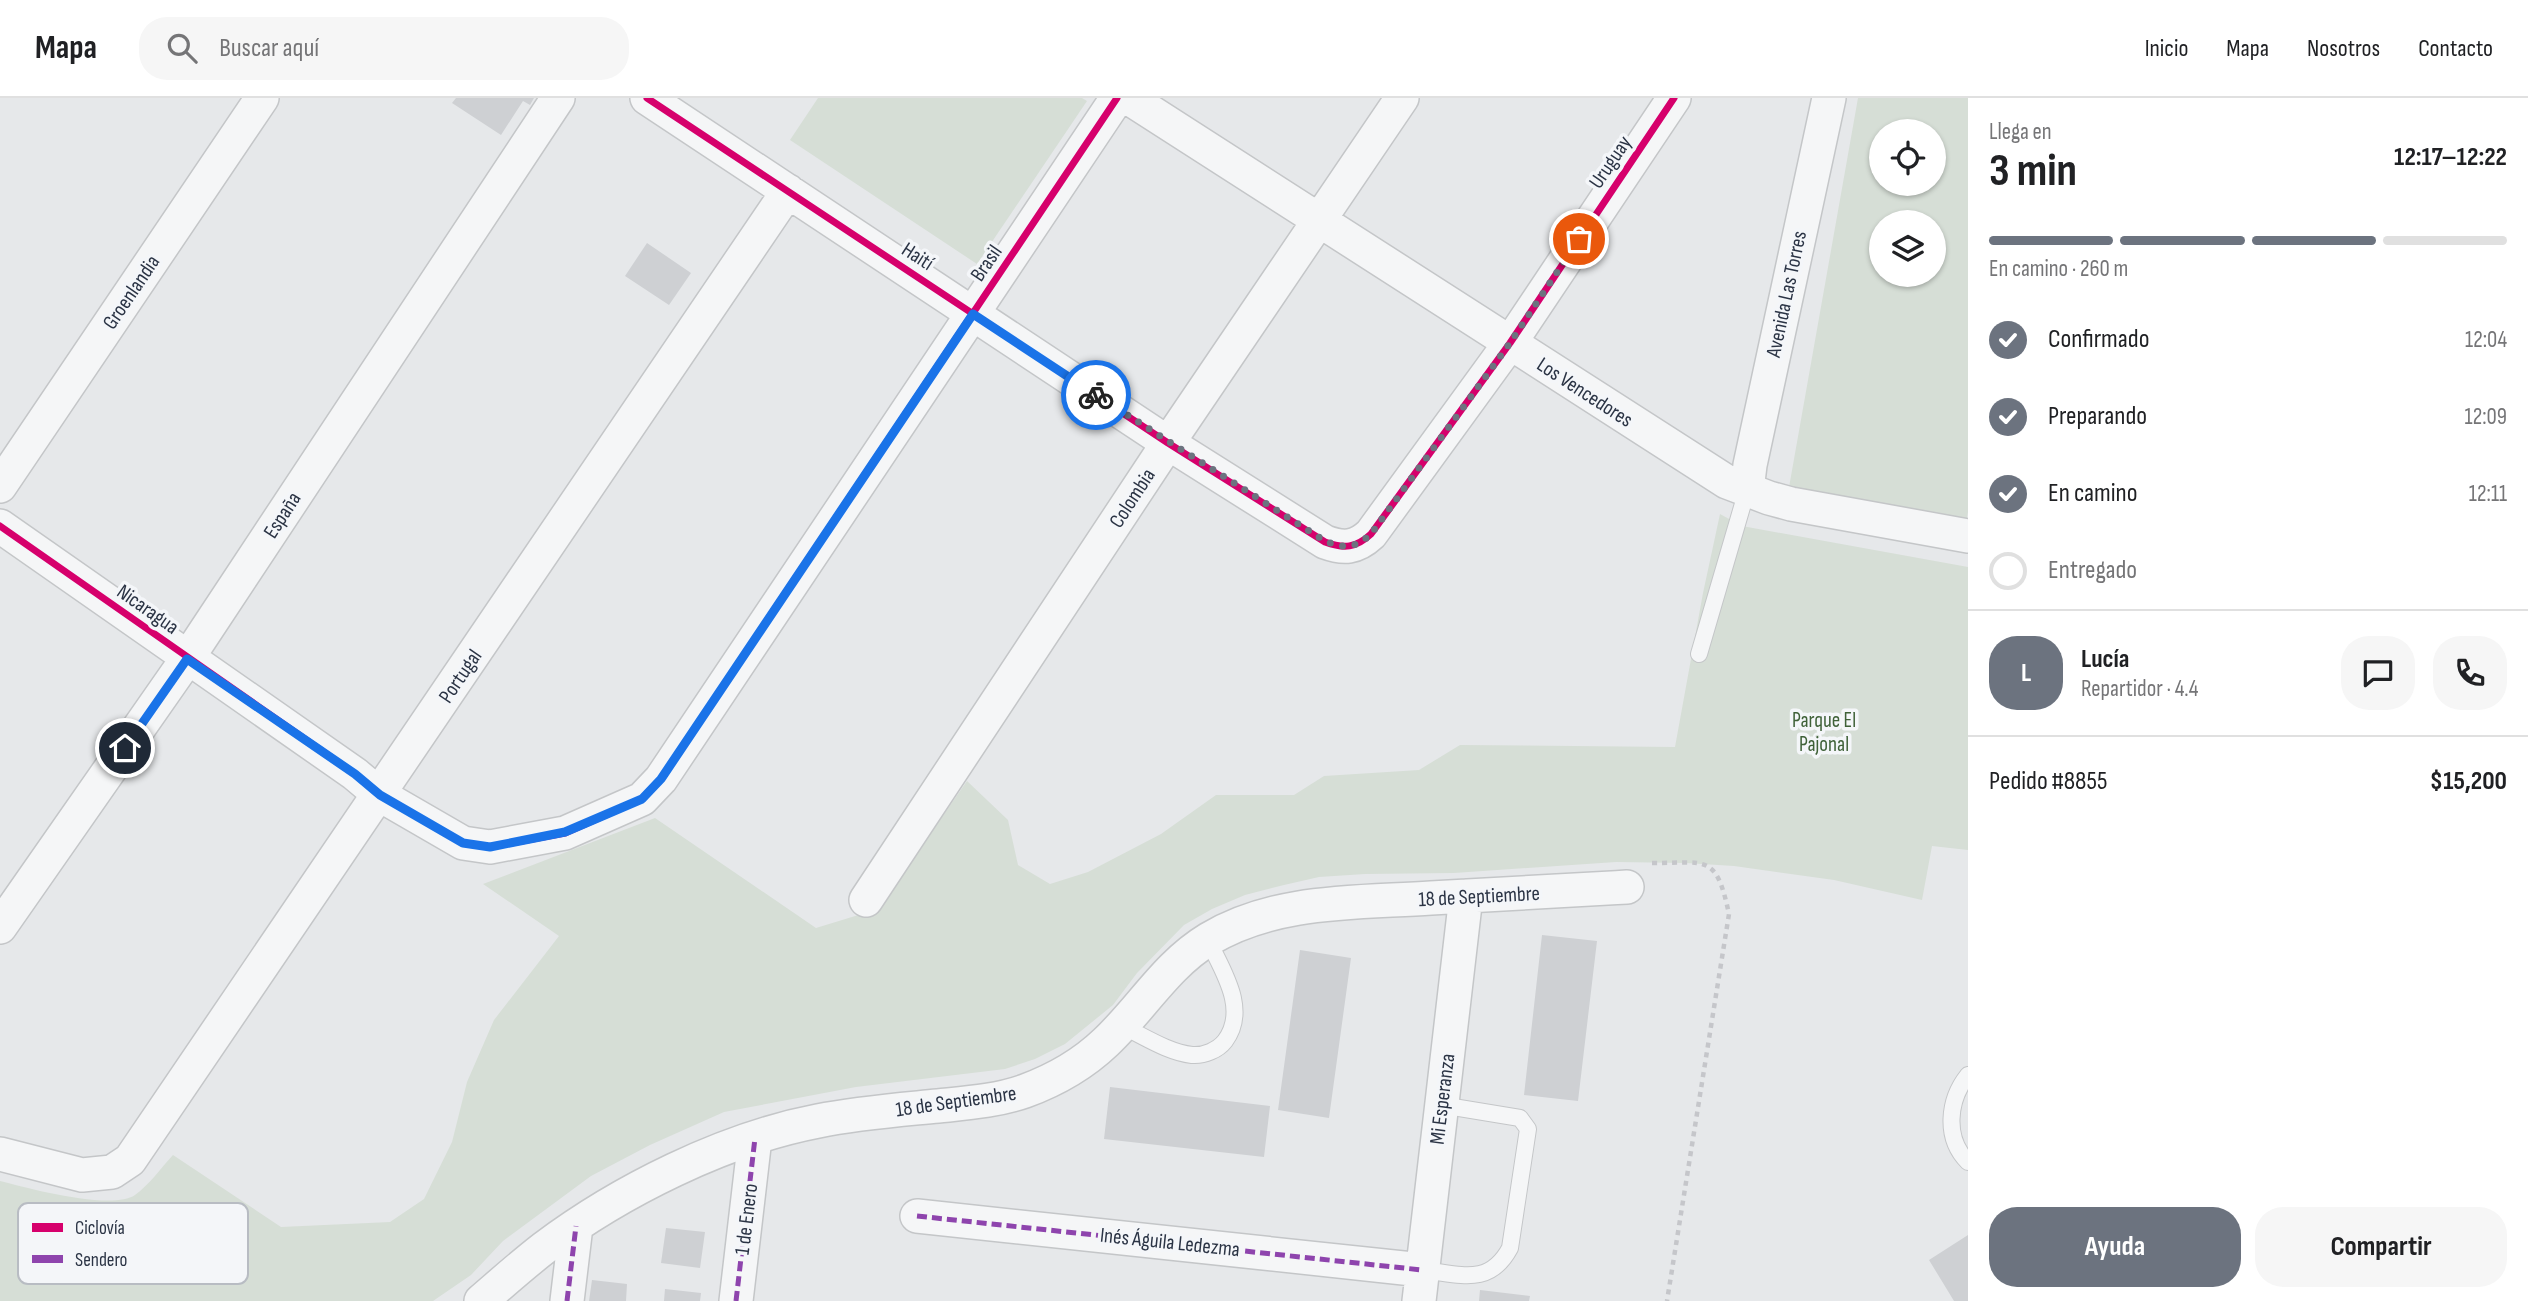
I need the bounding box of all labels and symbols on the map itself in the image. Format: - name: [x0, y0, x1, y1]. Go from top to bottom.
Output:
- street label: Uruguay: [1584, 131, 1637, 193]
- pin: [1549, 209, 1609, 269]
- street label: Avenida Las Torres: [1761, 229, 1812, 361]
- street label: Haití: [897, 237, 938, 276]
- street label: Brasil: [965, 240, 1008, 286]
- street label: Groenlandia: [98, 250, 165, 334]
- street label: Los Vencedores: [1532, 352, 1637, 433]
- courier: [1061, 360, 1131, 430]
- street label: Colombia: [1104, 464, 1161, 533]
- street label: España: [258, 487, 307, 543]
- street label: Nicaragua: [112, 579, 183, 640]
- street label: Portugal: [434, 645, 487, 708]
- park label: Parque El Pajonal: [1792, 708, 1856, 757]
- pin: [95, 718, 155, 778]
- street label: 18 de Septiembre: [1418, 881, 1540, 912]
- street label: Mi Esperanza: [1425, 1052, 1460, 1146]
- street label: 18 de Septiembre: [894, 1081, 1018, 1122]
- street label: 1 de Enero: [730, 1182, 763, 1256]
- legend: [18, 1203, 248, 1284]
- text: Ciclovía: [75, 1217, 125, 1240]
- street label: Inés Águila Ledezma: [1099, 1223, 1241, 1262]
- text: Sendero: [75, 1249, 128, 1272]

